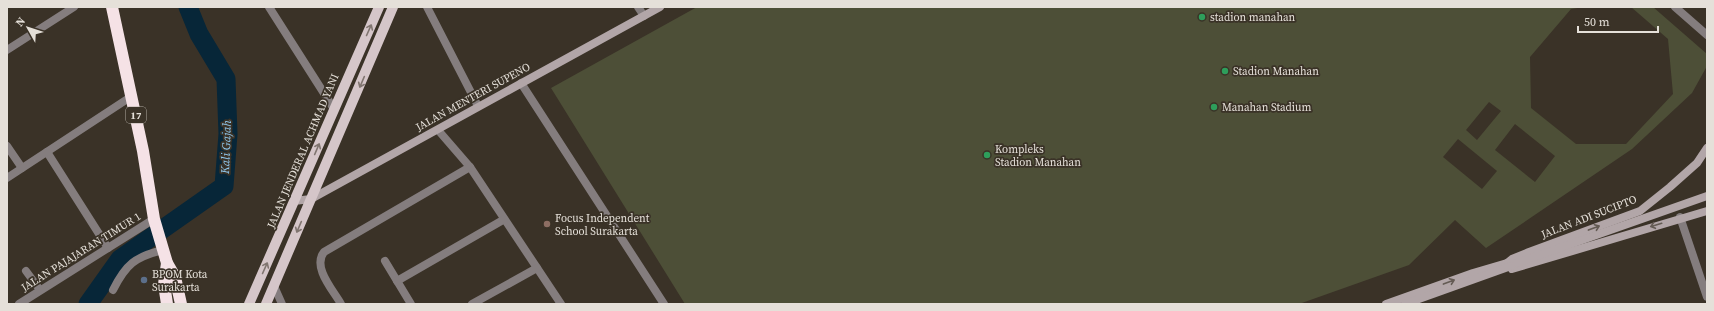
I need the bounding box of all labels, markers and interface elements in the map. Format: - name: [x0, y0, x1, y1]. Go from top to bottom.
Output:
- north arrow: [8, 8, 48, 48]
- scale bar: [1578, 8, 1658, 34]
- place label: stadion manahan: [1210, 10, 1296, 25]
- marker: stadion manahan: [1197, 12, 1207, 22]
- text: N: [12, 14, 29, 30]
- text: 50 m: [1584, 14, 1610, 30]
- one-way arrow: [365, 24, 373, 36]
- street label: JALAN MENTERI SUPENO: [412, 59, 533, 135]
- place label: Stadion Manahan: [1233, 64, 1319, 79]
- marker: Stadion Manahan: [1220, 66, 1230, 76]
- street label: JALAN JENDERAL ACHMAD YANI: [263, 71, 342, 232]
- one-way arrow: [357, 75, 365, 87]
- place label: Manahan Stadium: [1222, 100, 1312, 115]
- marker: Manahan Stadium: [1209, 102, 1219, 112]
- road number: 17: [126, 107, 146, 123]
- water label: Kali Gajah: [217, 119, 235, 175]
- place label: Kompleks Stadion Manahan: [995, 142, 1081, 170]
- one-way arrow: [314, 144, 321, 156]
- marker: Kompleks Stadion Manahan: [982, 150, 992, 160]
- street label: JALAN ADI SUCIPTO: [1538, 192, 1639, 243]
- street label: JALAN PAJAJARAN TIMUR 1: [17, 209, 144, 296]
- place label: Focus Independent School Surakarta: [555, 211, 650, 239]
- marker: Focus Independent School Surakarta: [542, 219, 552, 229]
- one-way arrow: [295, 220, 302, 232]
- one-way arrow: [1650, 222, 1663, 229]
- one-way arrow: [1588, 223, 1600, 231]
- one-way arrow: [262, 263, 269, 275]
- place label: BPOM Kota Surakarta: [152, 267, 208, 295]
- marker: BPOM Kota Surakarta: [139, 275, 149, 285]
- one-way arrow: [1442, 277, 1454, 285]

